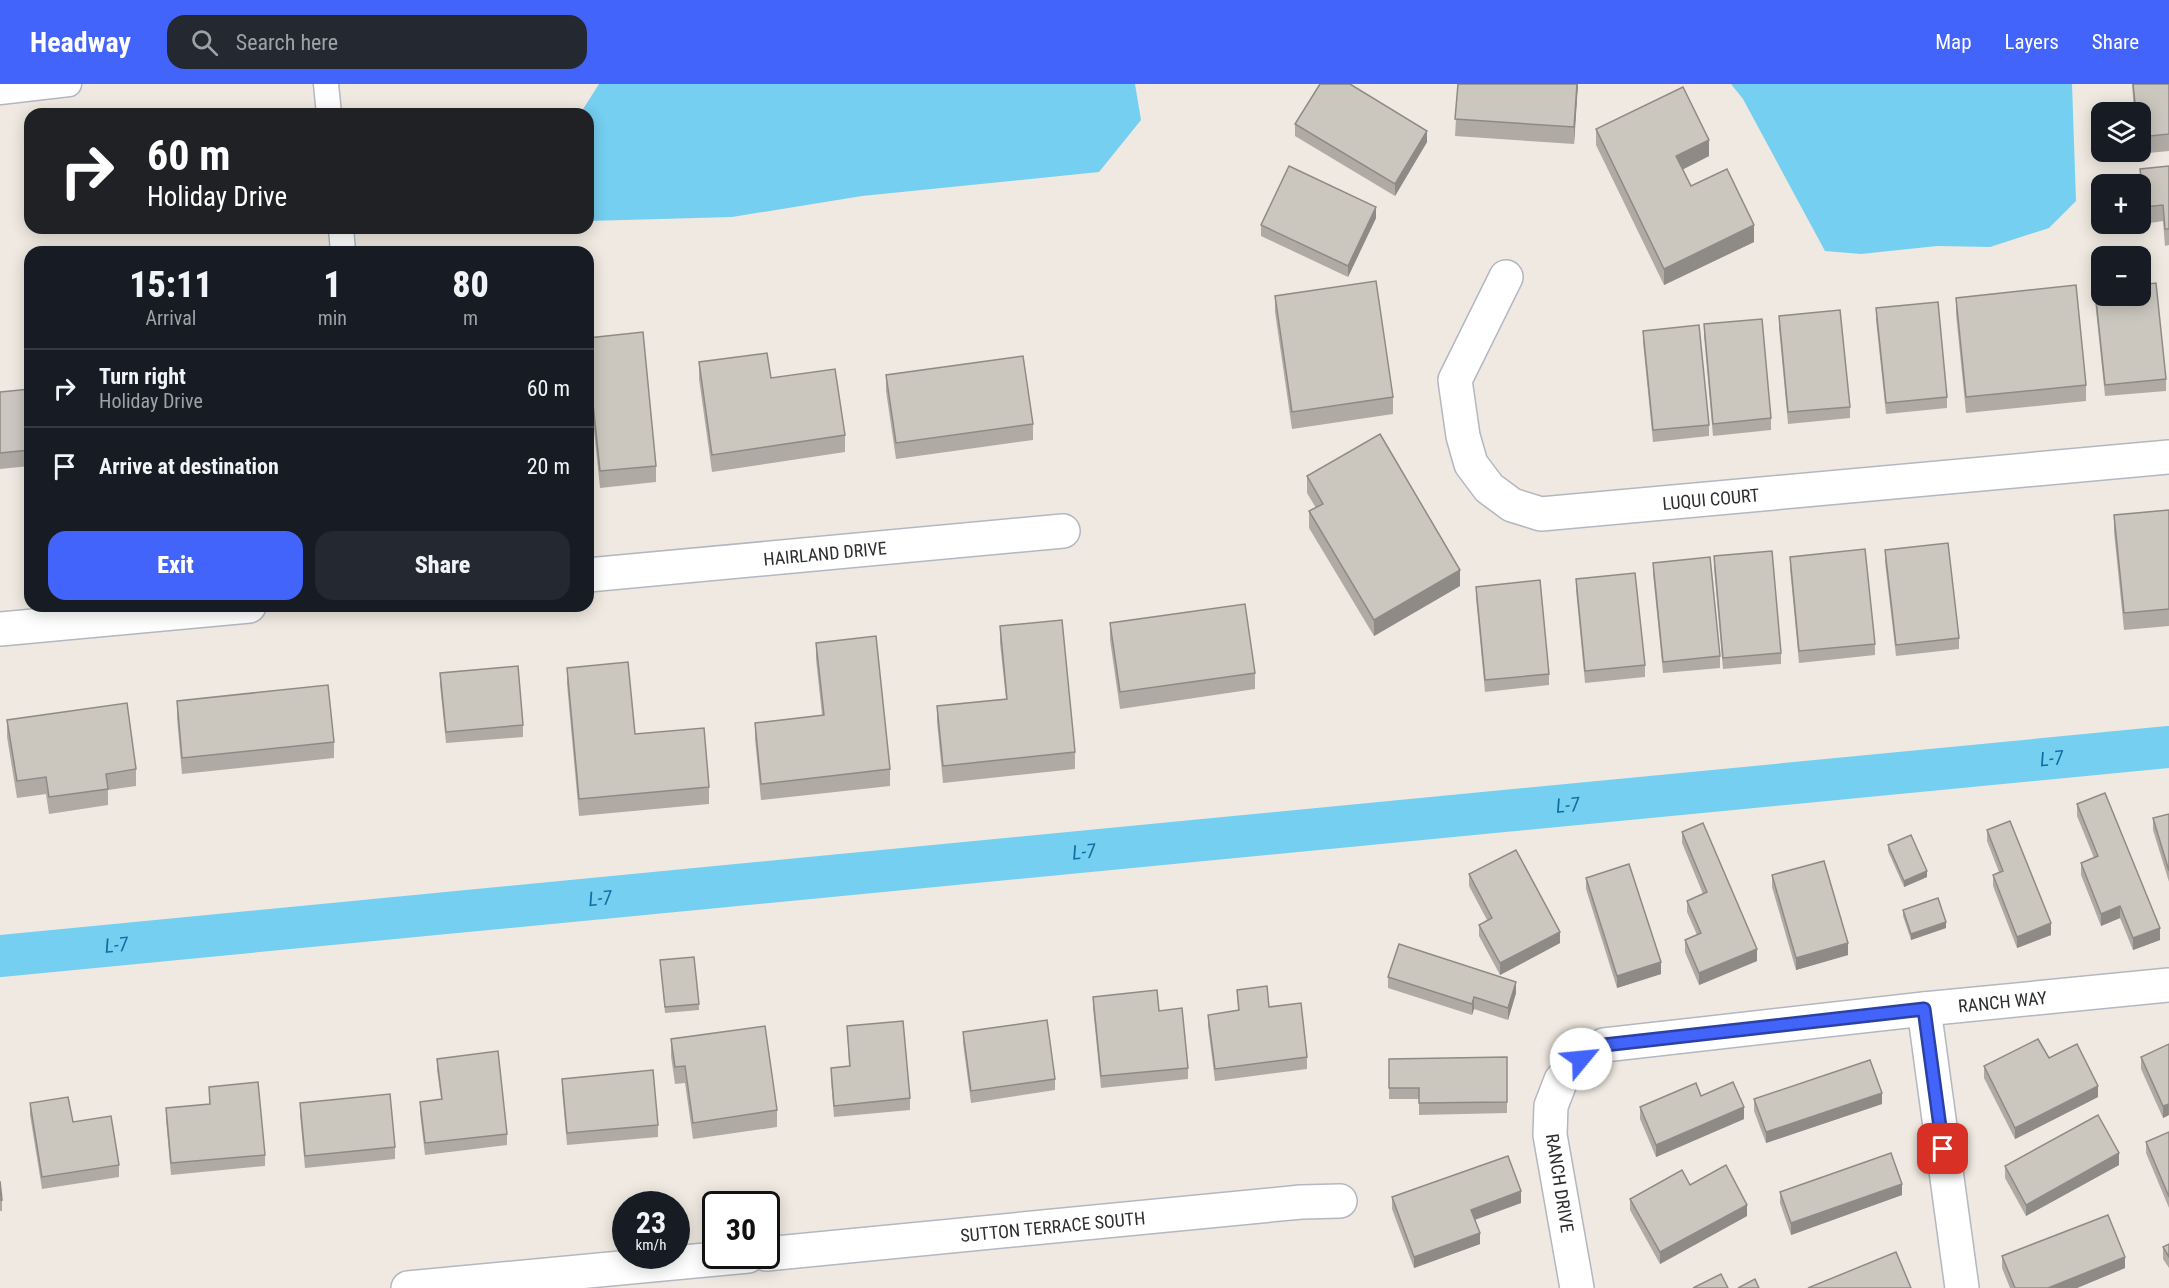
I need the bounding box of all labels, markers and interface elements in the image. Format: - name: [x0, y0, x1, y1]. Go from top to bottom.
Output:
- search box: [167, 15, 587, 69]
- text: Headway: [30, 26, 131, 59]
- icon: search: [188, 26, 221, 59]
- text: Search here: [236, 30, 338, 55]
- text: Map: [1935, 30, 1972, 54]
- text: Layers: [2005, 30, 2059, 54]
- text: Share: [2092, 30, 2139, 54]
- map controls: [2091, 102, 2151, 306]
- button: layers: [2091, 102, 2151, 162]
- text: 60 m: [147, 131, 230, 180]
- icon: right: [48, 132, 126, 210]
- button: +: [2091, 174, 2151, 234]
- text: Holiday Drive: [147, 181, 287, 213]
- button: −: [2091, 246, 2151, 306]
- text: 15:11: [129, 264, 213, 306]
- text: 1: [323, 264, 342, 306]
- text: 80: [452, 264, 489, 306]
- text: Arrival: [145, 306, 196, 330]
- text: min: [318, 306, 347, 330]
- text: m: [463, 306, 478, 330]
- text: Turn right: [99, 364, 186, 389]
- icon: right: [48, 372, 81, 405]
- text: 60 m: [527, 376, 570, 401]
- text: Holiday Drive: [99, 389, 203, 413]
- icon: arrive: [48, 450, 81, 483]
- text: Arrive at destination: [99, 454, 279, 479]
- text: 20 m: [527, 454, 570, 479]
- street label: LUQUI COURT: [1661, 484, 1760, 513]
- button: Exit: [48, 531, 303, 600]
- button: Share: [315, 531, 570, 600]
- street label: HAIRLAND DRIVE: [762, 537, 888, 569]
- water label: L-7: [2039, 745, 2066, 771]
- water label: L-7: [1555, 792, 1582, 818]
- water label: L-7: [1071, 838, 1098, 865]
- water label: L-7: [587, 885, 615, 911]
- water label: L-7: [104, 932, 131, 958]
- street label: RANCH WAY: [1957, 986, 2048, 1016]
- position arrow: [1549, 1027, 1613, 1091]
- pin: [1917, 1123, 1968, 1174]
- street label: RANCH DRIVE: [1542, 1132, 1578, 1234]
- icon: arrive: [1926, 1132, 1959, 1165]
- speed limit sign: 30: [702, 1191, 780, 1269]
- text: 23: [636, 1205, 666, 1240]
- street label: SUTTON TERRACE SOUTH: [959, 1207, 1146, 1246]
- text: km/h: [636, 1236, 666, 1254]

